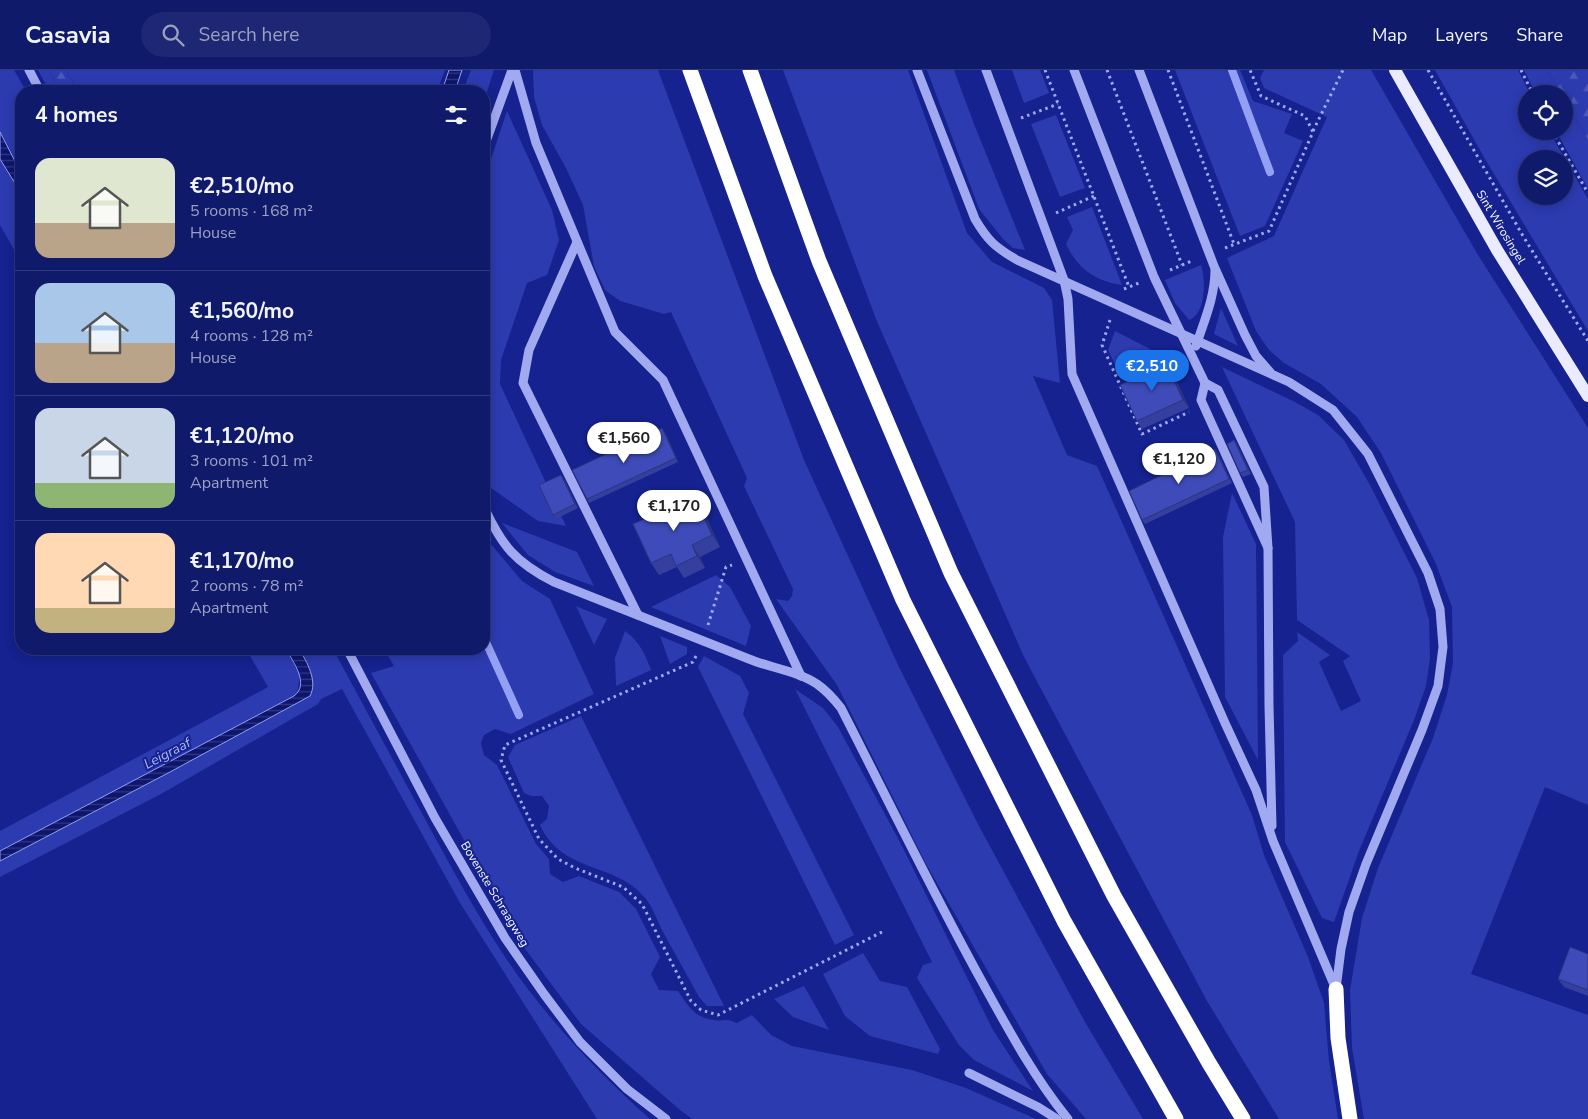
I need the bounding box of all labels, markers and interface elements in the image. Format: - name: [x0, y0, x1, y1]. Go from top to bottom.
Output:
- search box: [141, 12, 491, 57]
- text: Casavia: [25, 19, 111, 51]
- icon: search: [159, 21, 187, 49]
- text: Search here: [199, 22, 299, 48]
- text: Map: [1372, 23, 1407, 47]
- text: Layers: [1435, 23, 1488, 47]
- text: Share: [1516, 23, 1563, 47]
- map controls: [1518, 85, 1573, 205]
- button: locate: [1518, 85, 1573, 140]
- text: 4 homes: [35, 101, 118, 129]
- icon: filters: [442, 101, 470, 129]
- button: layers: [1518, 150, 1573, 205]
- text: €2,510/mo: [190, 172, 294, 200]
- icon: home: [75, 178, 135, 238]
- street label: Sint Wirosingel: [1473, 187, 1530, 267]
- text: 5 rooms · 168 m²: [190, 200, 313, 222]
- text: House: [190, 222, 236, 244]
- text: €1,560/mo: [190, 297, 294, 325]
- icon: home: [75, 303, 135, 363]
- text: 4 rooms · 128 m²: [190, 325, 313, 347]
- text: House: [190, 347, 236, 369]
- pin: €2,510: [1111, 350, 1193, 392]
- text: €2,510: [1126, 355, 1178, 377]
- text: €1,120/mo: [190, 422, 294, 450]
- pin: €1,560: [583, 422, 665, 464]
- text: €1,560: [598, 427, 650, 449]
- icon: home: [75, 428, 135, 488]
- pin: €1,120: [1138, 442, 1220, 485]
- text: €1,120: [1153, 448, 1205, 470]
- text: 3 rooms · 101 m²: [190, 450, 313, 472]
- text: Apartment: [190, 472, 268, 494]
- pin: €1,170: [633, 490, 715, 532]
- text: €1,170: [648, 495, 700, 517]
- text: €1,170/mo: [190, 547, 294, 575]
- icon: home: [75, 553, 135, 613]
- text: 2 rooms · 78 m²: [190, 575, 303, 597]
- text: Apartment: [190, 597, 268, 619]
- water label: Leigraaf: [140, 732, 195, 774]
- street label: Bovenste Schraagweg: [457, 838, 533, 950]

